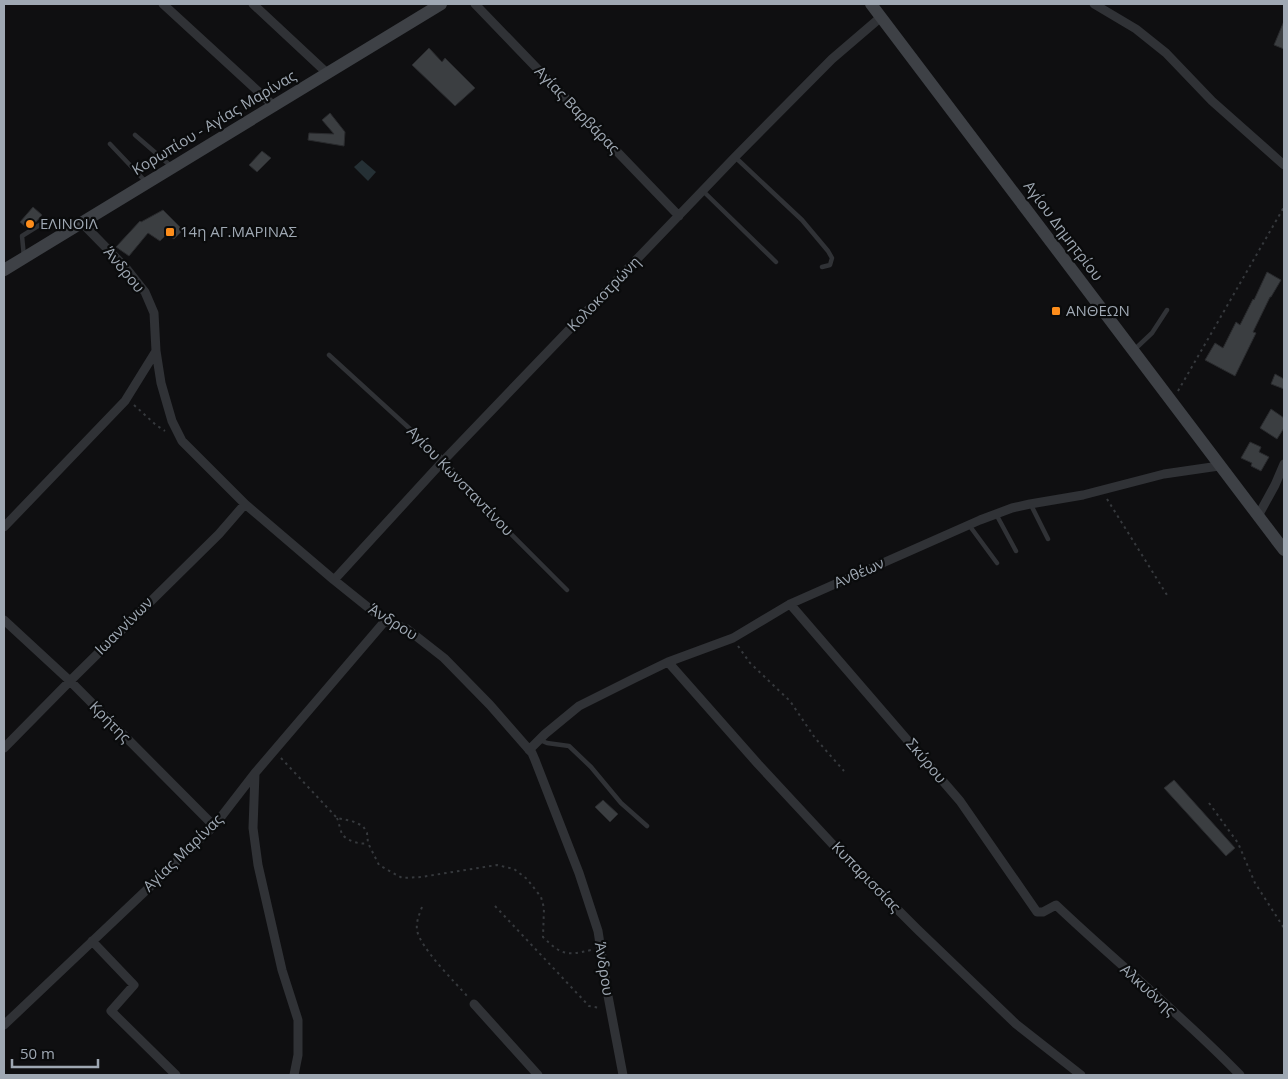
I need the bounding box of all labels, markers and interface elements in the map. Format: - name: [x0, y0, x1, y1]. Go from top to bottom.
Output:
- street label: Αγίας Βαρβάρας: [531, 61, 625, 157]
- street label: Κορωπίου - Αγίας Μαρίνας: [128, 65, 299, 179]
- street label: Αγίου Δημητρίου: [1020, 176, 1108, 284]
- place label: ΕΛΙΝΟΙΛ: [40, 213, 99, 233]
- marker: ΕΛΙΝΟΙΛ: [24, 218, 36, 230]
- place label: 14η ΑΓ.ΜΑΡΙΝΑΣ: [180, 221, 297, 241]
- marker: 14η ΑΓ.ΜΑΡΙΝΑΣ: [164, 226, 176, 238]
- street label: Άνδρου: [100, 242, 150, 296]
- street label: Κολοκοτρώνη: [562, 251, 644, 335]
- place label: ΑΝΘΕΩΝ: [1066, 300, 1130, 320]
- marker: ΑΝΘΕΩΝ: [1050, 305, 1062, 317]
- street label: Αγίου Κωνσταντίνου: [403, 421, 518, 539]
- street label: Ανθέων: [830, 552, 887, 592]
- street label: Ιωαννίνων: [90, 592, 157, 659]
- street label: Άνδρου: [365, 598, 422, 644]
- street label: Κρήτης: [86, 696, 136, 746]
- street label: Σκύρου: [902, 734, 951, 787]
- street label: Αγίας Μαρίνας: [138, 809, 227, 896]
- street label: Κυπαρισσίας: [828, 837, 906, 916]
- street label: Άνδρου: [591, 941, 619, 997]
- street label: Αλκυόνης: [1117, 959, 1181, 1019]
- scale bar: [12, 1036, 99, 1068]
- text: 50 m: [20, 1043, 55, 1063]

